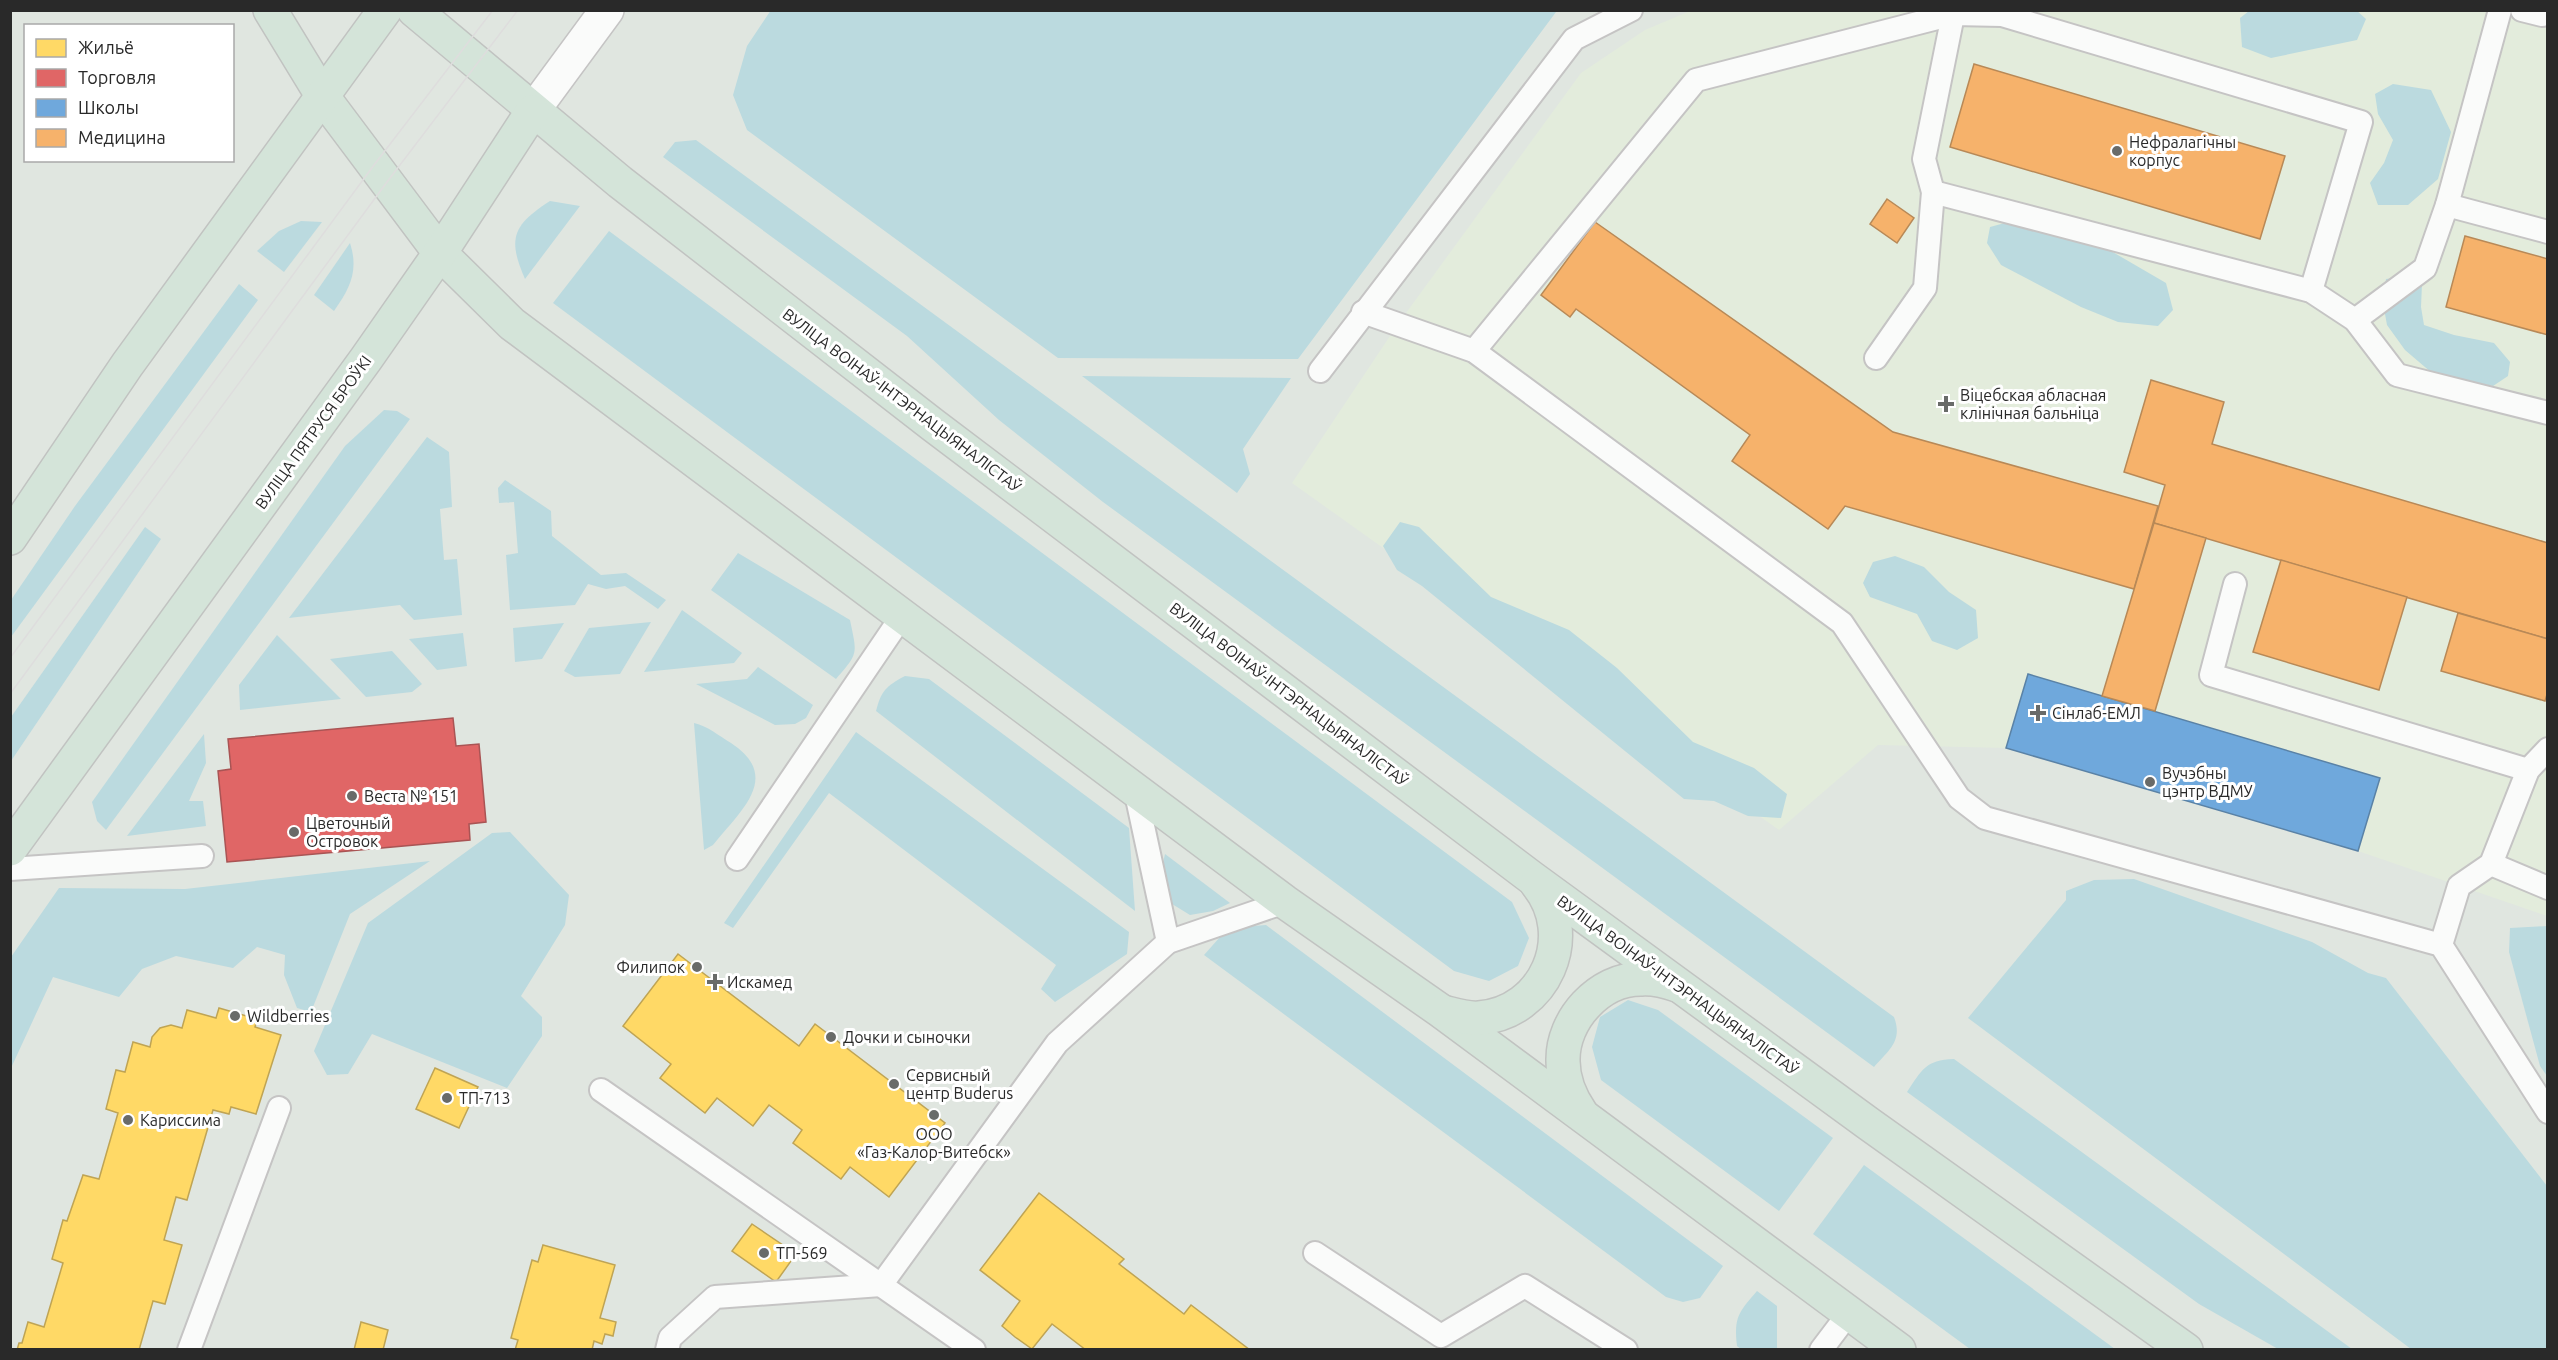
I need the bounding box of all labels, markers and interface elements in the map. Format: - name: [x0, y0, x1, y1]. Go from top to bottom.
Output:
- legend: [24, 24, 234, 162]
- text: Жильё: [78, 37, 134, 57]
- text: Торговля: [78, 67, 156, 87]
- text: Школы: [78, 97, 139, 117]
- text: Медицина: [78, 127, 166, 147]
- place label: Нефралагічны корпус: [2129, 133, 2236, 169]
- marker: Нефралагічны корпус: [2110, 144, 2124, 158]
- street label: ВУЛІЦА ВОІНАЎ-ІНТЭРНАЦЫЯНАЛІСТАЎ: [779, 304, 1025, 496]
- street label: ВУЛІЦА ПЯТРУСЯ БРОЎКІ: [250, 351, 375, 512]
- place label: Віцебская абласная клінічная бальніца: [1960, 386, 2106, 422]
- marker: Віцебская абласная клінічная бальніца: [1937, 395, 1955, 413]
- street label: ВУЛІЦА ВОІНАЎ-ІНТЭРНАЦЫЯНАЛІСТАЎ: [1166, 598, 1412, 790]
- marker: Сінлаб-ЕМЛ: [2029, 704, 2047, 722]
- place label: Сінлаб-ЕМЛ: [2052, 704, 2141, 722]
- place label: Вучэбны цэнтр ВДМУ: [2162, 764, 2253, 800]
- marker: Вучэбны цэнтр ВДМУ: [2143, 775, 2157, 789]
- place label: Веста № 151: [364, 787, 458, 805]
- marker: Веста № 151: [345, 789, 359, 803]
- place label: Цветочный Островок: [306, 814, 391, 850]
- marker: Цветочный Островок: [287, 825, 301, 839]
- street label: ВУЛІЦА ВОІНАЎ-ІНТЭРНАЦЫЯНАЛІСТАЎ: [1554, 891, 1803, 1079]
- place label: Филипок: [616, 958, 685, 976]
- marker: Филипок: [690, 960, 704, 974]
- place label: Искамед: [727, 973, 792, 991]
- marker: Искамед: [708, 975, 722, 989]
- place label: Wildberries: [247, 1007, 330, 1025]
- marker: Wildberries: [228, 1009, 242, 1023]
- place label: Дочки и сыночки: [843, 1028, 971, 1046]
- marker: Дочки и сыночки: [824, 1030, 838, 1044]
- place label: Сервисный центр Buderus: [906, 1066, 1013, 1102]
- marker: Сервисный центр Buderus: [887, 1077, 901, 1091]
- place label: ТП-713: [459, 1089, 511, 1107]
- marker: ТП-713: [440, 1091, 454, 1105]
- marker: ООО «Газ-Калор-Витебск»: [927, 1108, 941, 1122]
- place label: Кариссима: [140, 1111, 221, 1129]
- marker: Кариссима: [121, 1113, 135, 1127]
- place label: ООО «Газ-Калор-Витебск»: [857, 1125, 1011, 1161]
- place label: ТП-569: [776, 1244, 828, 1262]
- marker: ТП-569: [757, 1246, 771, 1260]

